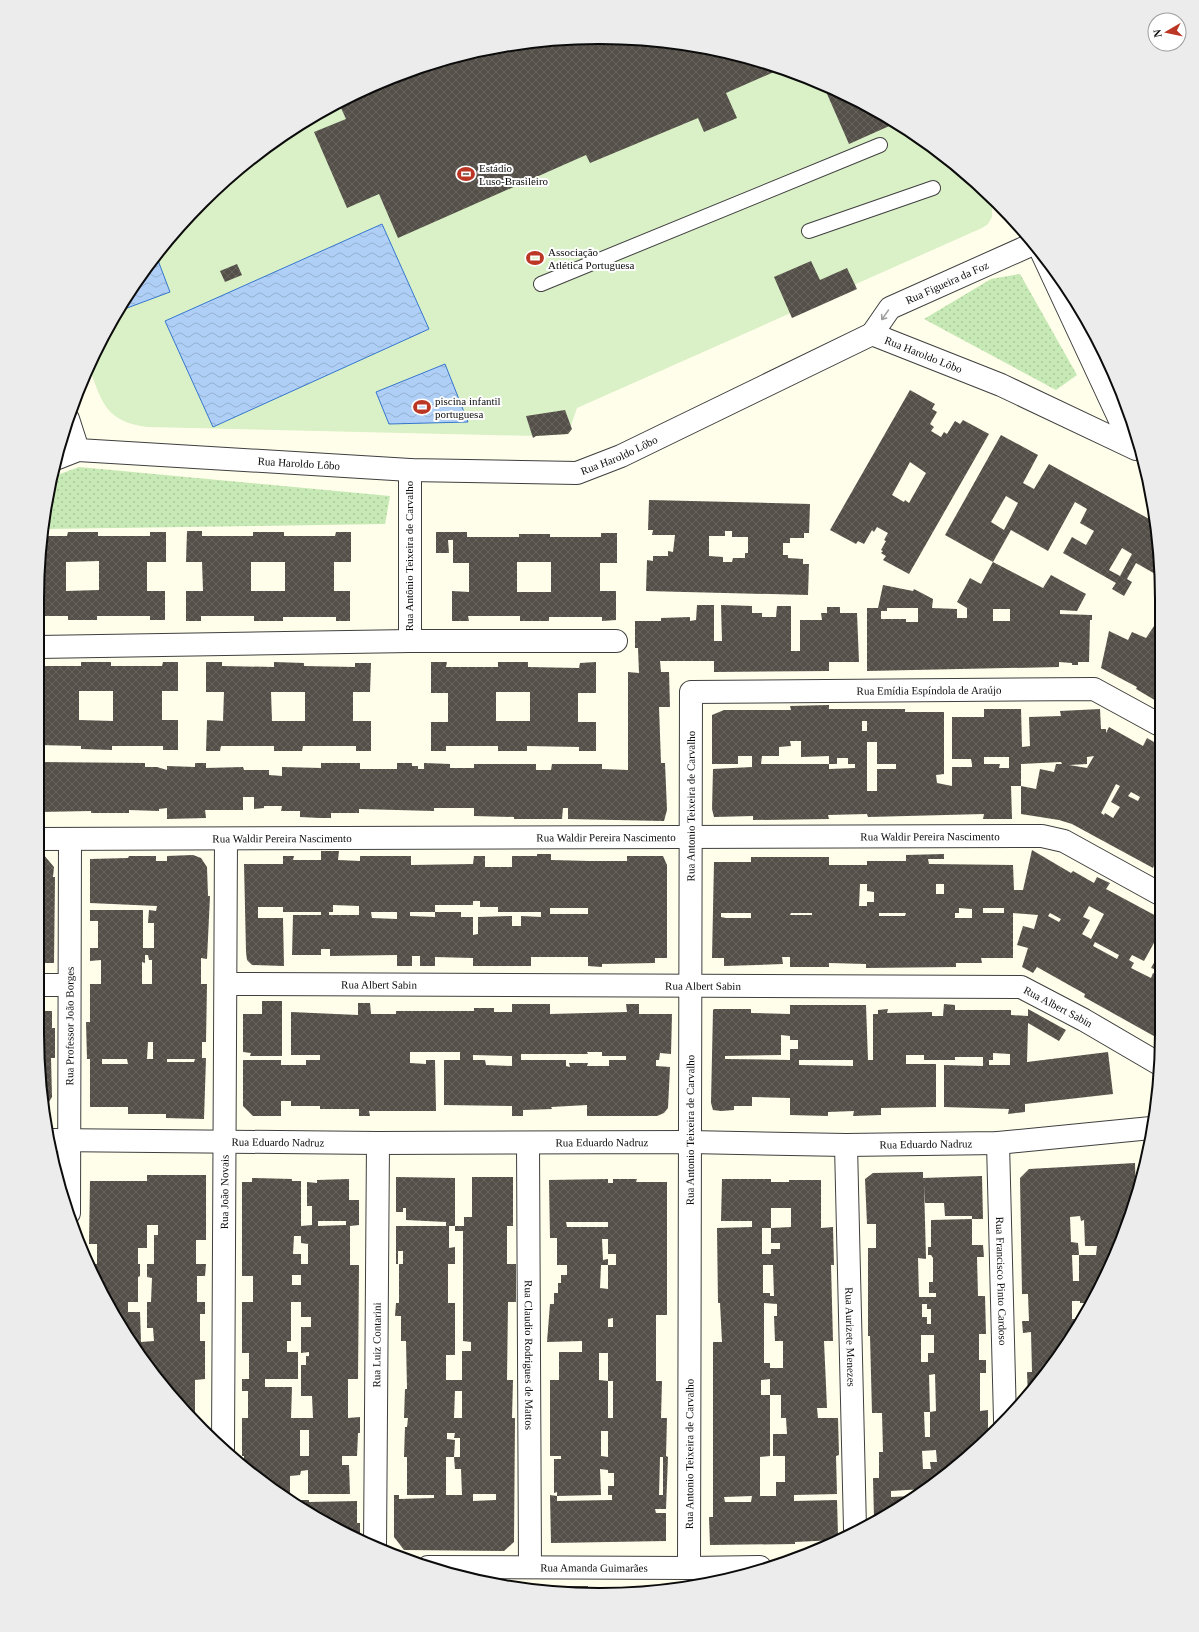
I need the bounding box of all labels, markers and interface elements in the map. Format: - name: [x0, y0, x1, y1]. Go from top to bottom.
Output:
- north arrow: [1147, 12, 1187, 52]
- text: N: [1151, 29, 1164, 38]
- place label: Estádio Luso-Brasileiro: [479, 162, 549, 187]
- sports icon: Estádio Luso-Brasileiro: [456, 164, 476, 184]
- place label: Associação Atlética Portuguesa: [548, 246, 635, 271]
- sports icon: Associação Atlética Portuguesa: [525, 248, 545, 268]
- street label: Rua Figueira da Foz: [904, 259, 990, 306]
- one-way arrow: [881, 309, 889, 320]
- street label: Rua Haroldo Lôbo: [883, 334, 965, 375]
- place label: piscina infantil portuguesa: [435, 395, 501, 420]
- sports icon: piscina infantil portuguesa: [412, 397, 432, 417]
- street label: Rua Haroldo Lôbo: [579, 433, 660, 477]
- street label: Rua Haroldo Lôbo: [257, 455, 341, 472]
- street label: Rua Antônio Teixeira de Carvalho: [403, 480, 415, 631]
- street label: Rua Emídia Espíndola de Araújo: [856, 684, 1002, 697]
- street label: Rua Antonio Teixeira de Carvalho: [685, 730, 697, 881]
- street label: Rua Waldir Pereira Nascimento: [860, 830, 1000, 843]
- street label: Rua Waldir Pereira Nascimento: [536, 831, 676, 844]
- street label: Rua Waldir Pereira Nascimento: [212, 832, 352, 844]
- street label: Rua Professor João Borges: [63, 967, 76, 1085]
- street label: Rua Albert Sabin: [341, 978, 417, 991]
- street label: Rua Albert Sabin: [665, 980, 741, 992]
- street label: Rua Albert Sabin: [1022, 984, 1095, 1030]
- street label: Rua Antonio Teixeira de Carvalho: [684, 1054, 696, 1205]
- street label: Rua Eduardo Nadruz: [231, 1136, 325, 1149]
- street label: Rua Eduardo Nadruz: [555, 1136, 649, 1148]
- street label: Rua Eduardo Nadruz: [879, 1137, 973, 1151]
- street label: Rua João Novais: [218, 1155, 230, 1229]
- street label: Rua Francisco Pinto Cardoso: [994, 1216, 1009, 1346]
- street label: Rua Claudio Rodrigues de Mattos: [523, 1280, 535, 1430]
- street label: Rua Aurizete Menezes: [843, 1287, 858, 1387]
- street label: Rua Luiz Contarini: [370, 1302, 383, 1388]
- street label: Rua Antonio Teixeira de Carvalho: [683, 1378, 695, 1529]
- street label: Rua Amanda Guimarães: [540, 1561, 648, 1574]

